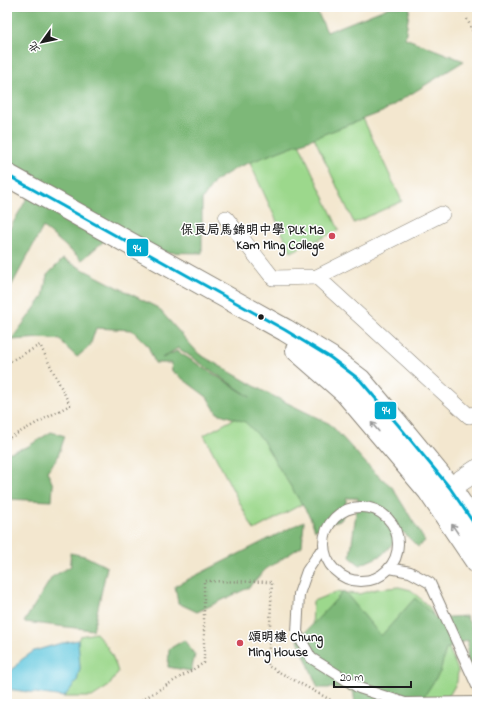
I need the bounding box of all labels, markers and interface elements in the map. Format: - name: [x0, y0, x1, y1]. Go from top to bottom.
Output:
- north arrow: [22, 22, 62, 62]
- text: 北: [25, 38, 44, 56]
- place label: 保良局馬錦明中學 PLK Ma Kam Ming College: [181, 221, 325, 257]
- marker: 保良局馬錦明中學 PLK Ma Kam Ming College: [327, 231, 337, 241]
- line badge: 94: [126, 238, 149, 257]
- text: 94: [132, 241, 141, 257]
- unlabelled marker: [256, 312, 266, 322]
- line badge: 94: [374, 401, 397, 420]
- text: 94: [381, 403, 390, 419]
- one-way arrow: [371, 422, 380, 433]
- one-way arrow: [451, 524, 459, 535]
- place label: 頌明樓 Chung Ming House: [248, 628, 323, 664]
- marker: 頌明樓 Chung Ming House: [235, 638, 245, 648]
- scale bar: [334, 663, 411, 689]
- text: 20 m: [340, 669, 363, 687]

